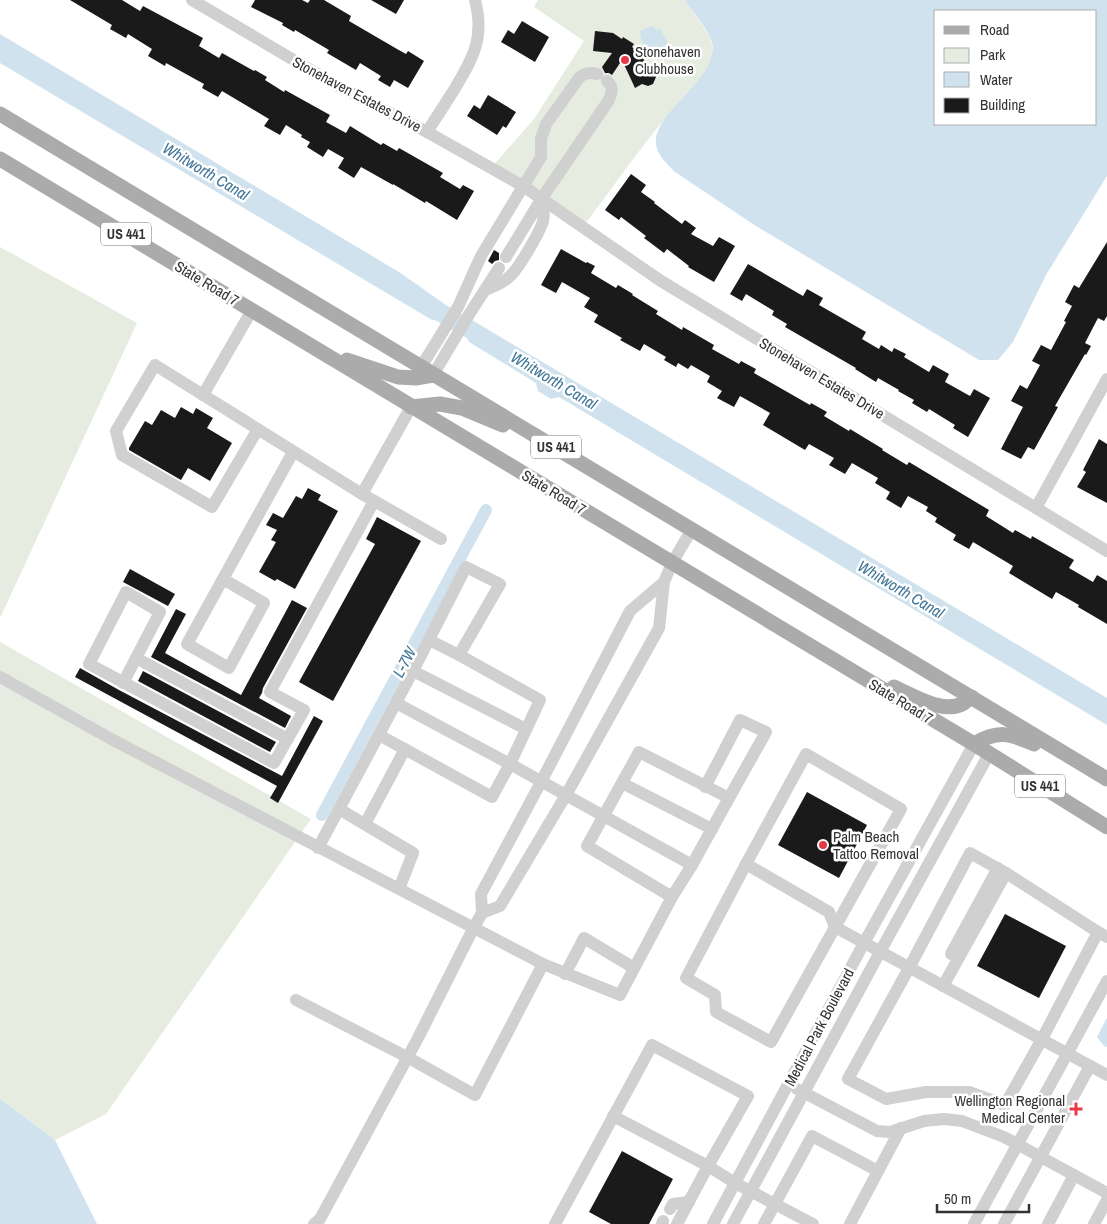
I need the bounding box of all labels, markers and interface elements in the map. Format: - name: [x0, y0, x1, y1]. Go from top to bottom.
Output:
- legend: [934, 10, 1097, 125]
- text: Road: [980, 19, 1009, 40]
- place label: Stonehaven Clubhouse: [635, 41, 701, 79]
- text: Park: [980, 44, 1006, 65]
- street label: Stonehaven Estates Drive: [289, 51, 425, 137]
- marker: Stonehaven Clubhouse: [619, 54, 631, 66]
- text: Water: [980, 69, 1012, 90]
- text: Building: [980, 94, 1025, 115]
- water label: Whitworth Canal: [159, 137, 254, 206]
- road number: US 441: [101, 222, 151, 245]
- street label: State Road 7: [171, 256, 243, 311]
- street label: Stonehaven Estates Drive: [755, 332, 889, 424]
- water label: Whitworth Canal: [507, 346, 602, 415]
- road number: US 441: [531, 436, 581, 458]
- street label: State Road 7: [518, 465, 590, 520]
- water label: Whitworth Canal: [854, 555, 949, 624]
- water label: L-7W: [387, 642, 422, 681]
- street label: State Road 7: [865, 674, 937, 729]
- road number: US 441: [1015, 774, 1065, 798]
- place label: Palm Beach Tattoo Removal: [833, 826, 919, 864]
- marker: Palm Beach Tattoo Removal: [817, 839, 829, 851]
- street label: Medical Park Boulevard: [779, 964, 859, 1090]
- place label: Wellington Regional Medical Center: [954, 1090, 1065, 1128]
- marker: Wellington Regional Medical Center: [1069, 1102, 1083, 1116]
- scale bar: [937, 1182, 1030, 1214]
- text: 50 m: [944, 1188, 971, 1209]

